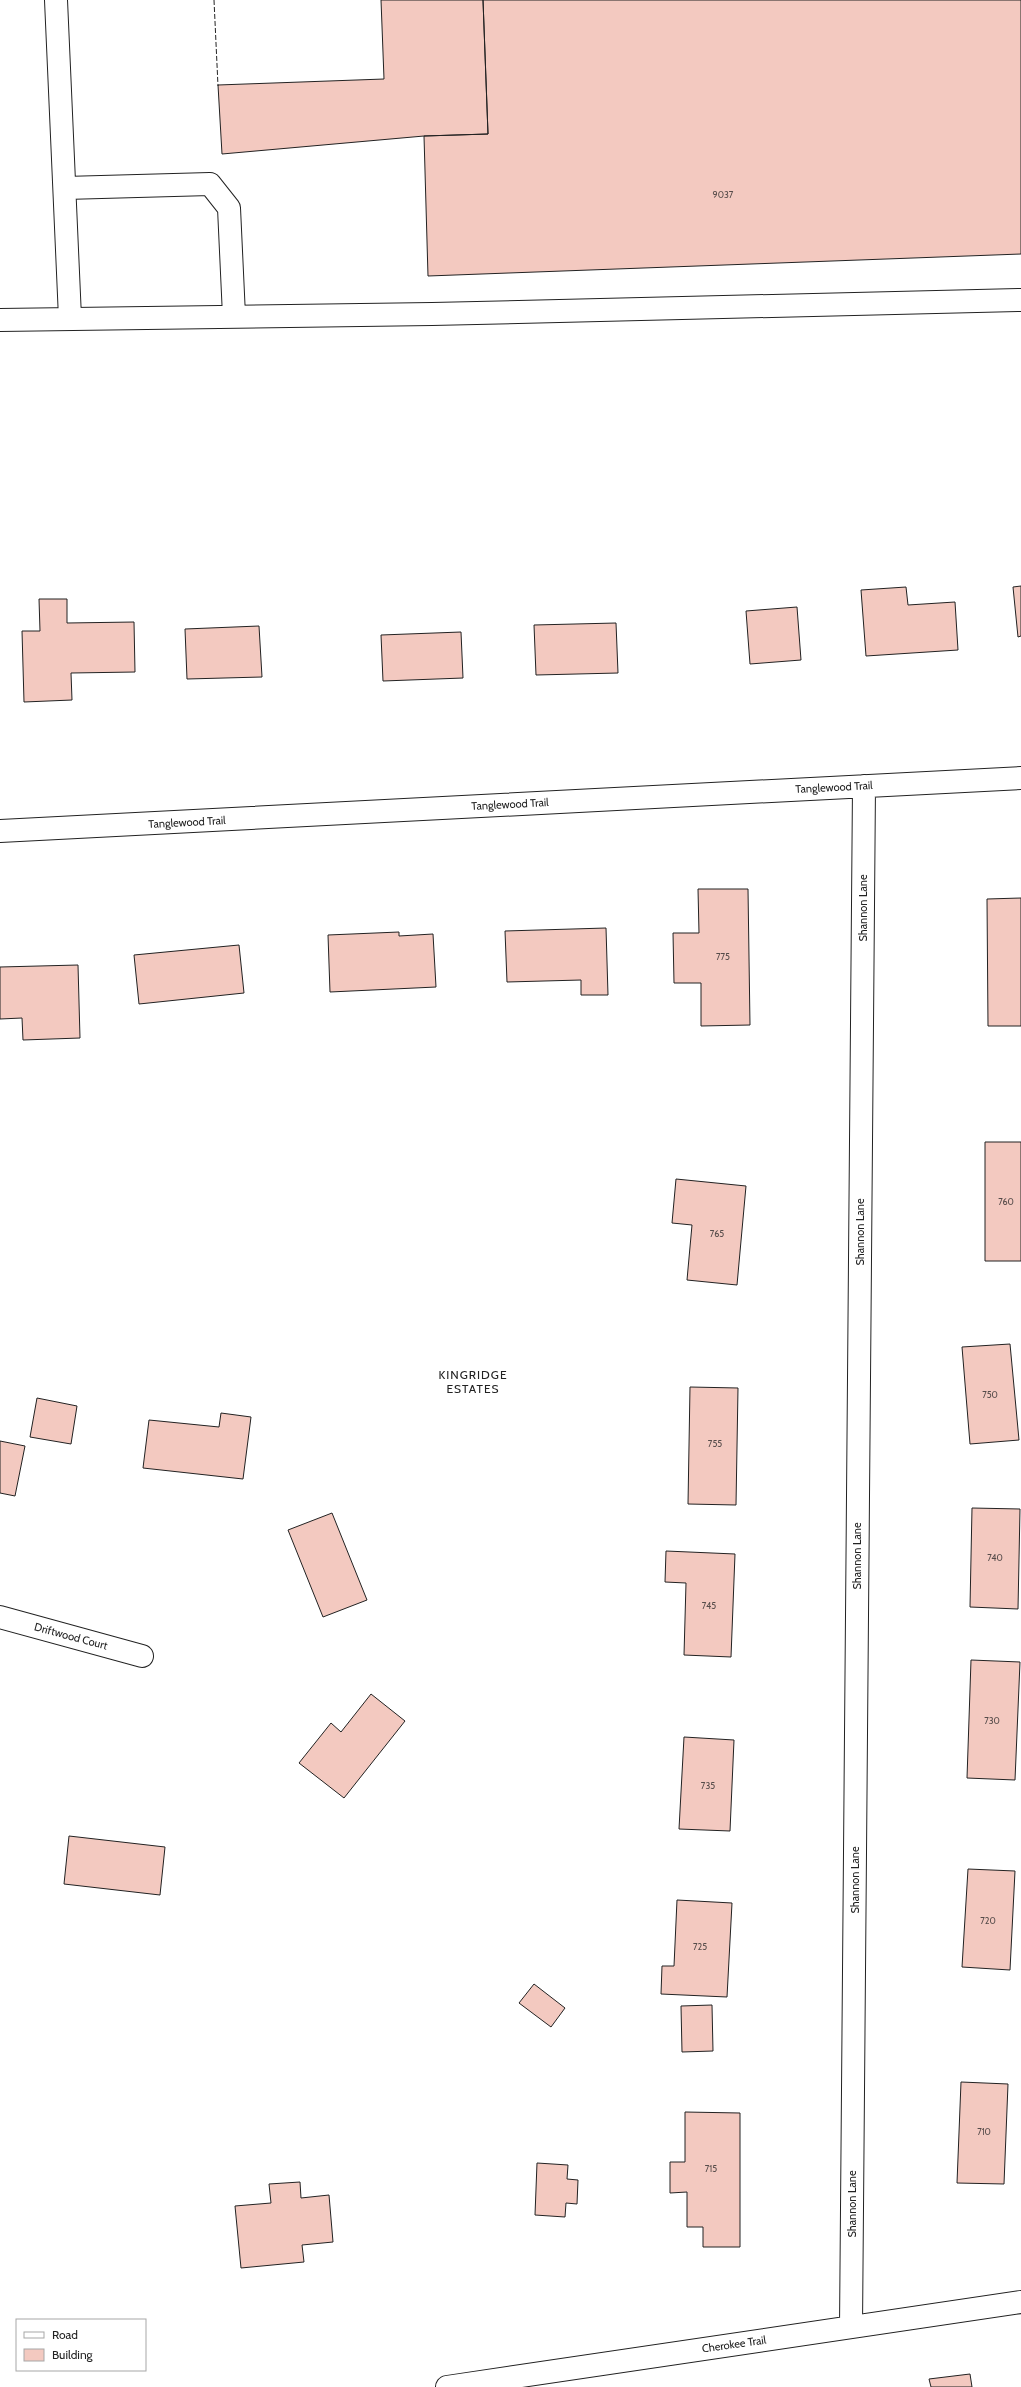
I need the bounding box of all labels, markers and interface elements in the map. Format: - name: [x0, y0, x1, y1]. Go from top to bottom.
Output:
- house number: 9037: [713, 189, 734, 200]
- street label: Tanglewood Trail: [795, 778, 873, 796]
- street label: Tanglewood Trail: [471, 795, 549, 813]
- street label: Tanglewood Trail: [148, 813, 226, 831]
- street label: Shannon Lane: [856, 874, 870, 942]
- house number: 775: [716, 951, 730, 962]
- house number: 760: [998, 1196, 1014, 1207]
- street label: Shannon Lane: [853, 1198, 867, 1266]
- house number: 765: [710, 1228, 724, 1239]
- district label: KINGRIDGE ESTATES: [438, 1367, 508, 1396]
- house number: 750: [982, 1389, 998, 1400]
- house number: 755: [708, 1438, 722, 1449]
- street label: Shannon Lane: [850, 1522, 864, 1590]
- house number: 740: [987, 1552, 1003, 1563]
- house number: 745: [702, 1600, 716, 1611]
- street label: Driftwood Court: [33, 1619, 109, 1653]
- house number: 730: [984, 1715, 1000, 1726]
- house number: 735: [701, 1780, 715, 1791]
- street label: Shannon Lane: [848, 1846, 862, 1914]
- house number: 720: [980, 1915, 996, 1926]
- house number: 725: [693, 1941, 707, 1952]
- house number: 710: [977, 2126, 991, 2137]
- house number: 715: [705, 2163, 717, 2174]
- street label: Shannon Lane: [845, 2170, 859, 2238]
- legend: [16, 2319, 146, 2371]
- text: Road: [52, 2327, 78, 2342]
- street label: Cherokee Trail: [701, 2333, 767, 2355]
- text: Building: [52, 2347, 94, 2362]

